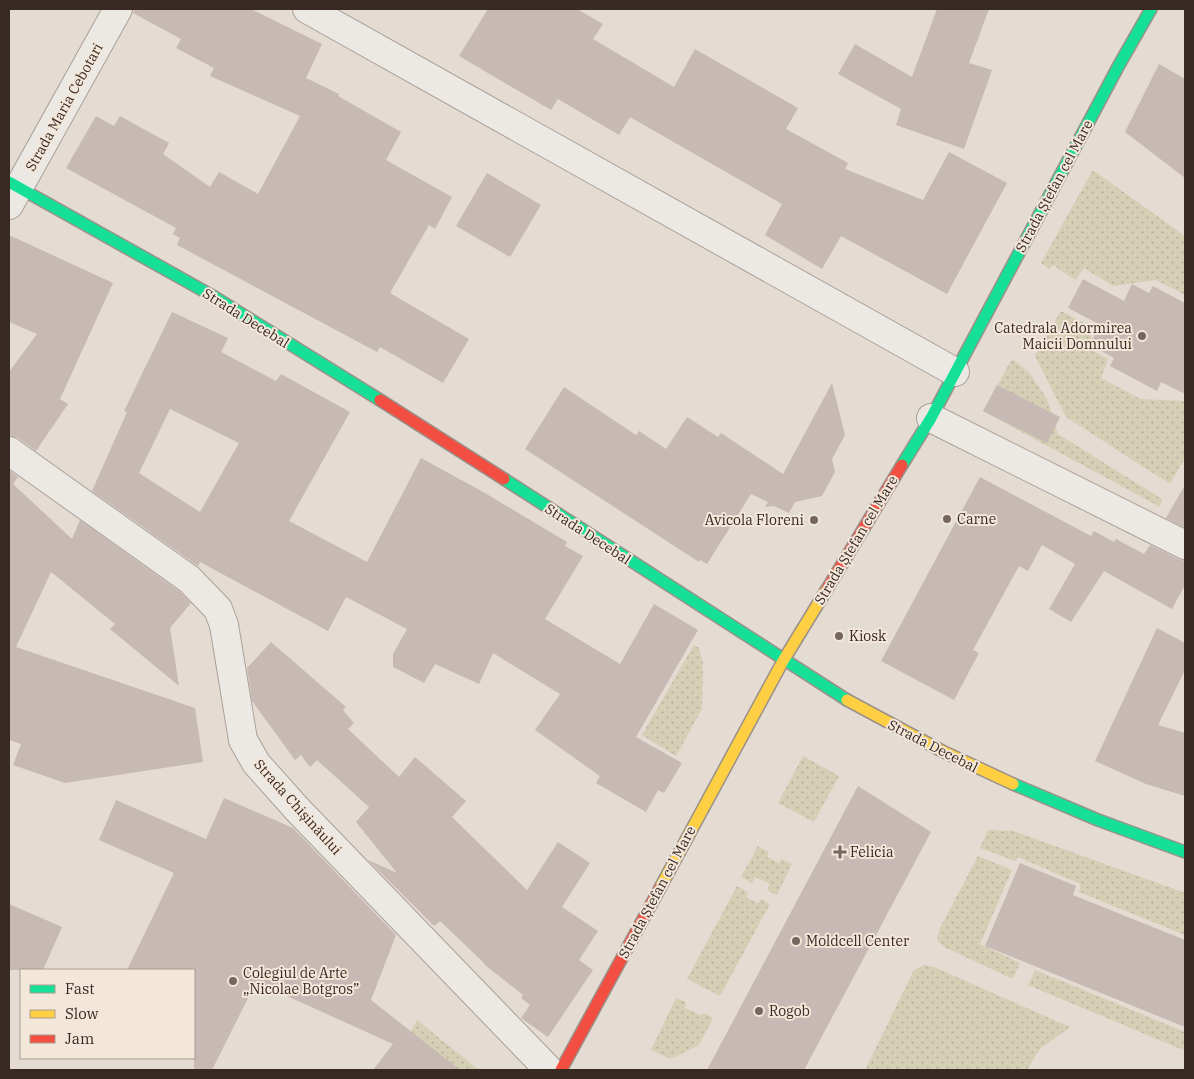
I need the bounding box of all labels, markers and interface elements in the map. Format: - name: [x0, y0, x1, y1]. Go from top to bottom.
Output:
- street label: Strada Maria Cebotari: [21, 40, 107, 174]
- street label: Strada Ștefan cel Mare: [1011, 117, 1097, 255]
- street label: Strada Decebal: [199, 284, 293, 352]
- place label: Catedrala Adormirea Maicii Domnului: [994, 319, 1132, 353]
- marker: Catedrala Adormirea Maicii Domnului: [1136, 330, 1148, 342]
- street label: Strada Ștefan cel Mare: [810, 472, 902, 608]
- street label: Strada Decebal: [542, 500, 634, 568]
- place label: Carne: [957, 510, 996, 528]
- place label: Avicola Floreni: [705, 511, 804, 529]
- marker: Carne: [941, 513, 953, 525]
- marker: Avicola Floreni: [808, 514, 820, 526]
- place label: Kiosk: [849, 627, 887, 645]
- marker: Kiosk: [833, 630, 845, 642]
- street label: Strada Decebal: [885, 716, 981, 776]
- street label: Strada Chișinăului: [250, 756, 346, 858]
- street label: Strada Ștefan cel Mare: [614, 823, 700, 961]
- place label: Felicia: [850, 843, 894, 861]
- marker: Felicia: [834, 846, 846, 858]
- place label: Moldcell Center: [806, 932, 910, 950]
- marker: Moldcell Center: [790, 935, 802, 947]
- place label: Colegiul de Arte „Nicolae Botgros”: [243, 964, 359, 998]
- legend: [20, 969, 195, 1059]
- marker: Colegiul de Arte „Nicolae Botgros”: [227, 975, 239, 987]
- text: Fast: [65, 979, 95, 998]
- place label: Rogob: [769, 1002, 810, 1020]
- text: Slow: [65, 1004, 99, 1023]
- marker: Rogob: [753, 1005, 765, 1017]
- text: Jam: [65, 1029, 94, 1048]

